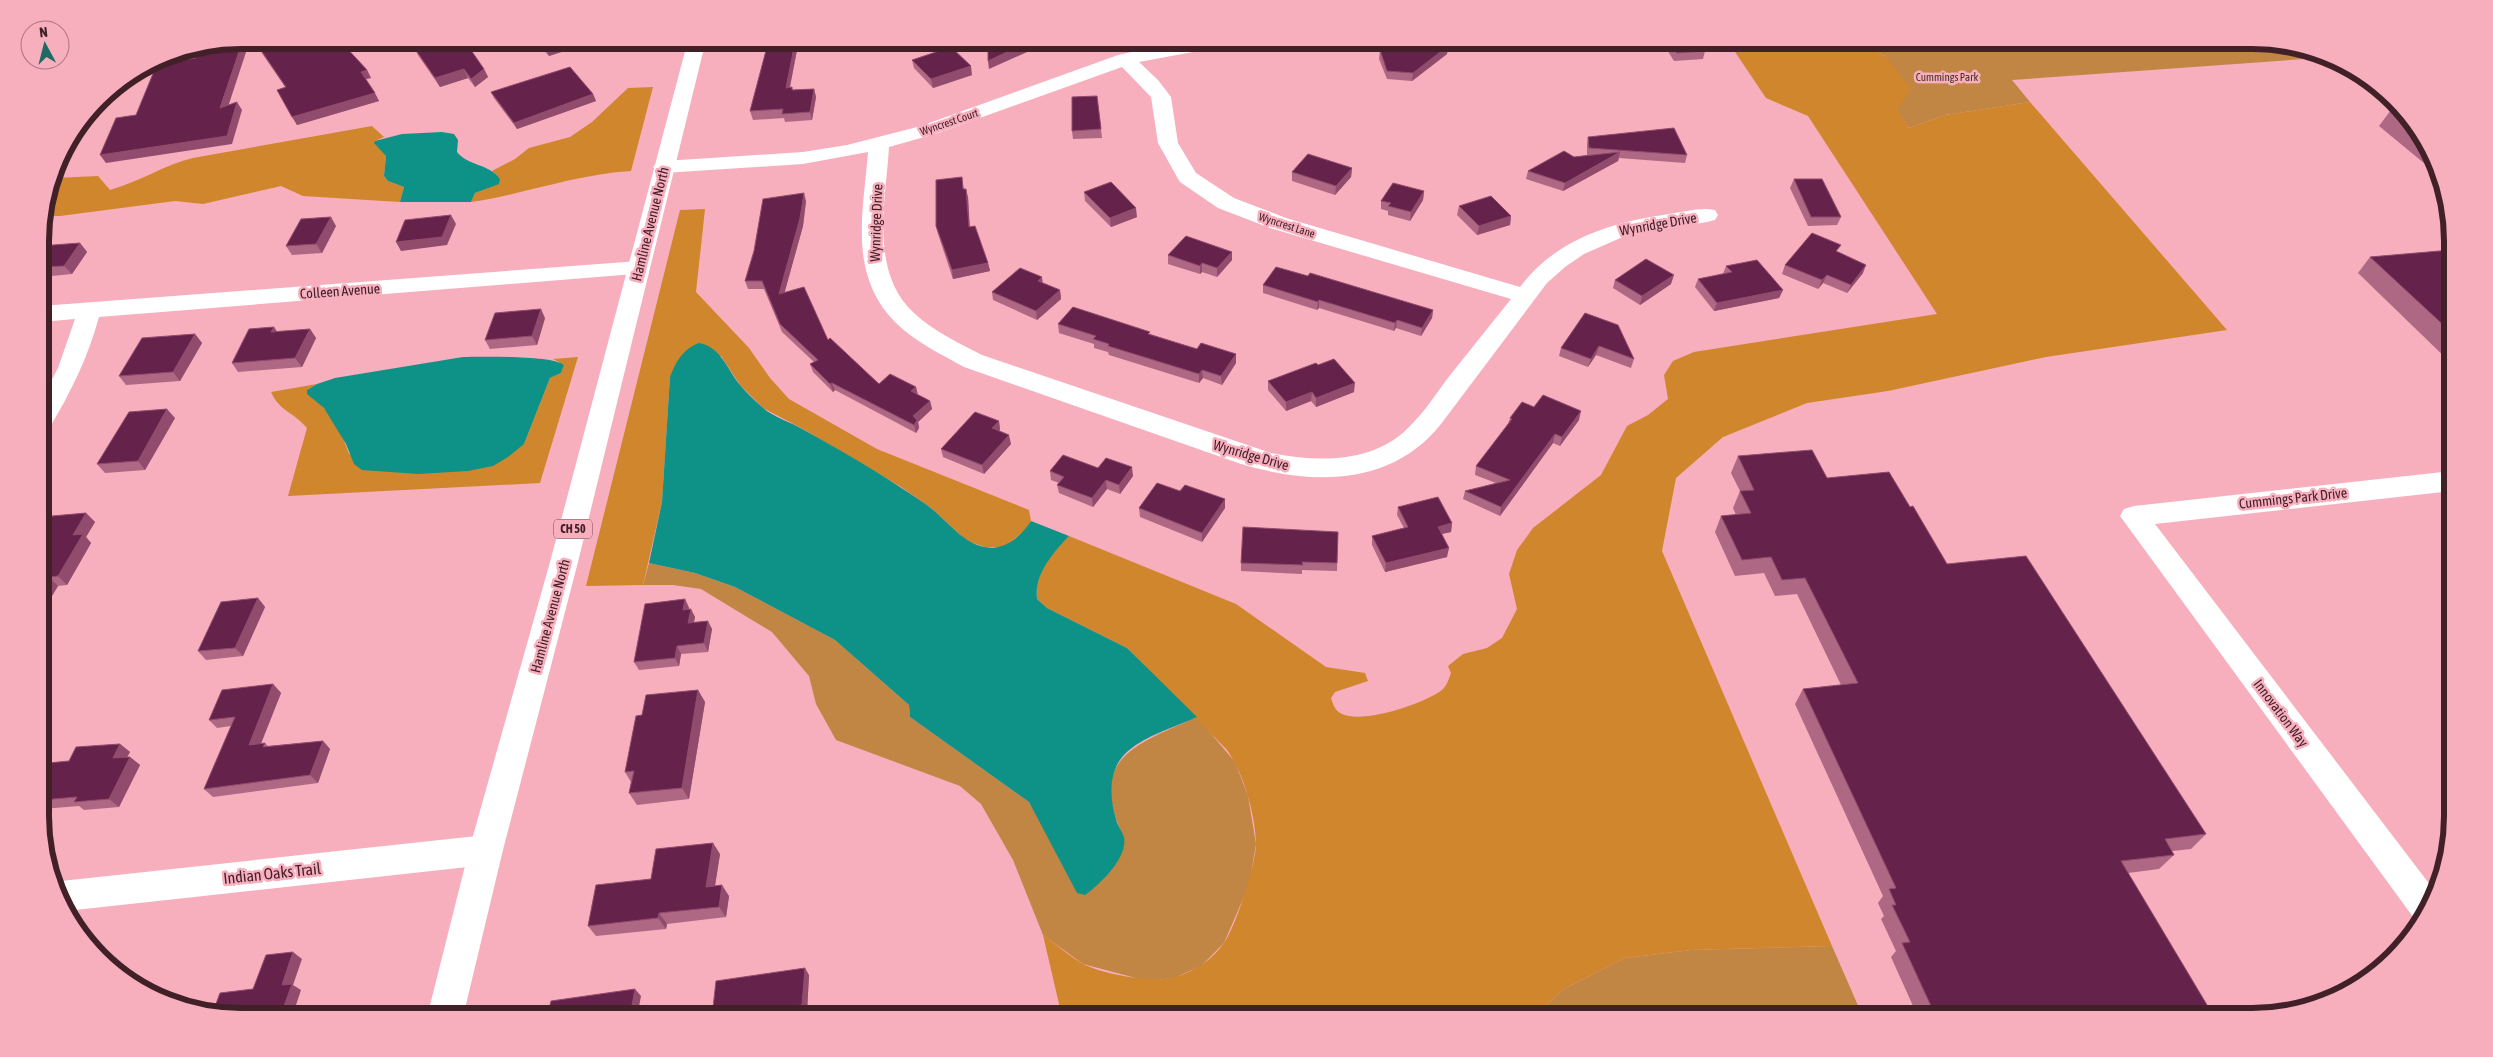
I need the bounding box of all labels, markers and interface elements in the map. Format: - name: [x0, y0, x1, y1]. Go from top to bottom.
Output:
- north arrow: [20, 20, 70, 70]
- text: N: [38, 24, 48, 41]
- park label: Cummings Park: [1916, 71, 1978, 83]
- street label: Wyncrest Court: [918, 106, 980, 138]
- street label: Hamline Avenue North: [628, 165, 672, 283]
- street label: Wynridge Drive: [867, 184, 885, 262]
- street label: Wynridge Drive: [1618, 209, 1698, 239]
- street label: Wyncrest Lane: [1257, 210, 1317, 240]
- street label: Colleen Avenue: [299, 280, 381, 302]
- street label: Wynridge Drive: [1211, 437, 1291, 473]
- street label: Cummings Park Drive: [2238, 484, 2348, 512]
- road number: CH 50: [554, 520, 592, 538]
- street label: Hamline Avenue North: [527, 557, 573, 675]
- street label: Innovation Way: [2250, 676, 2312, 750]
- street label: Indian Oaks Trail: [222, 859, 322, 887]

